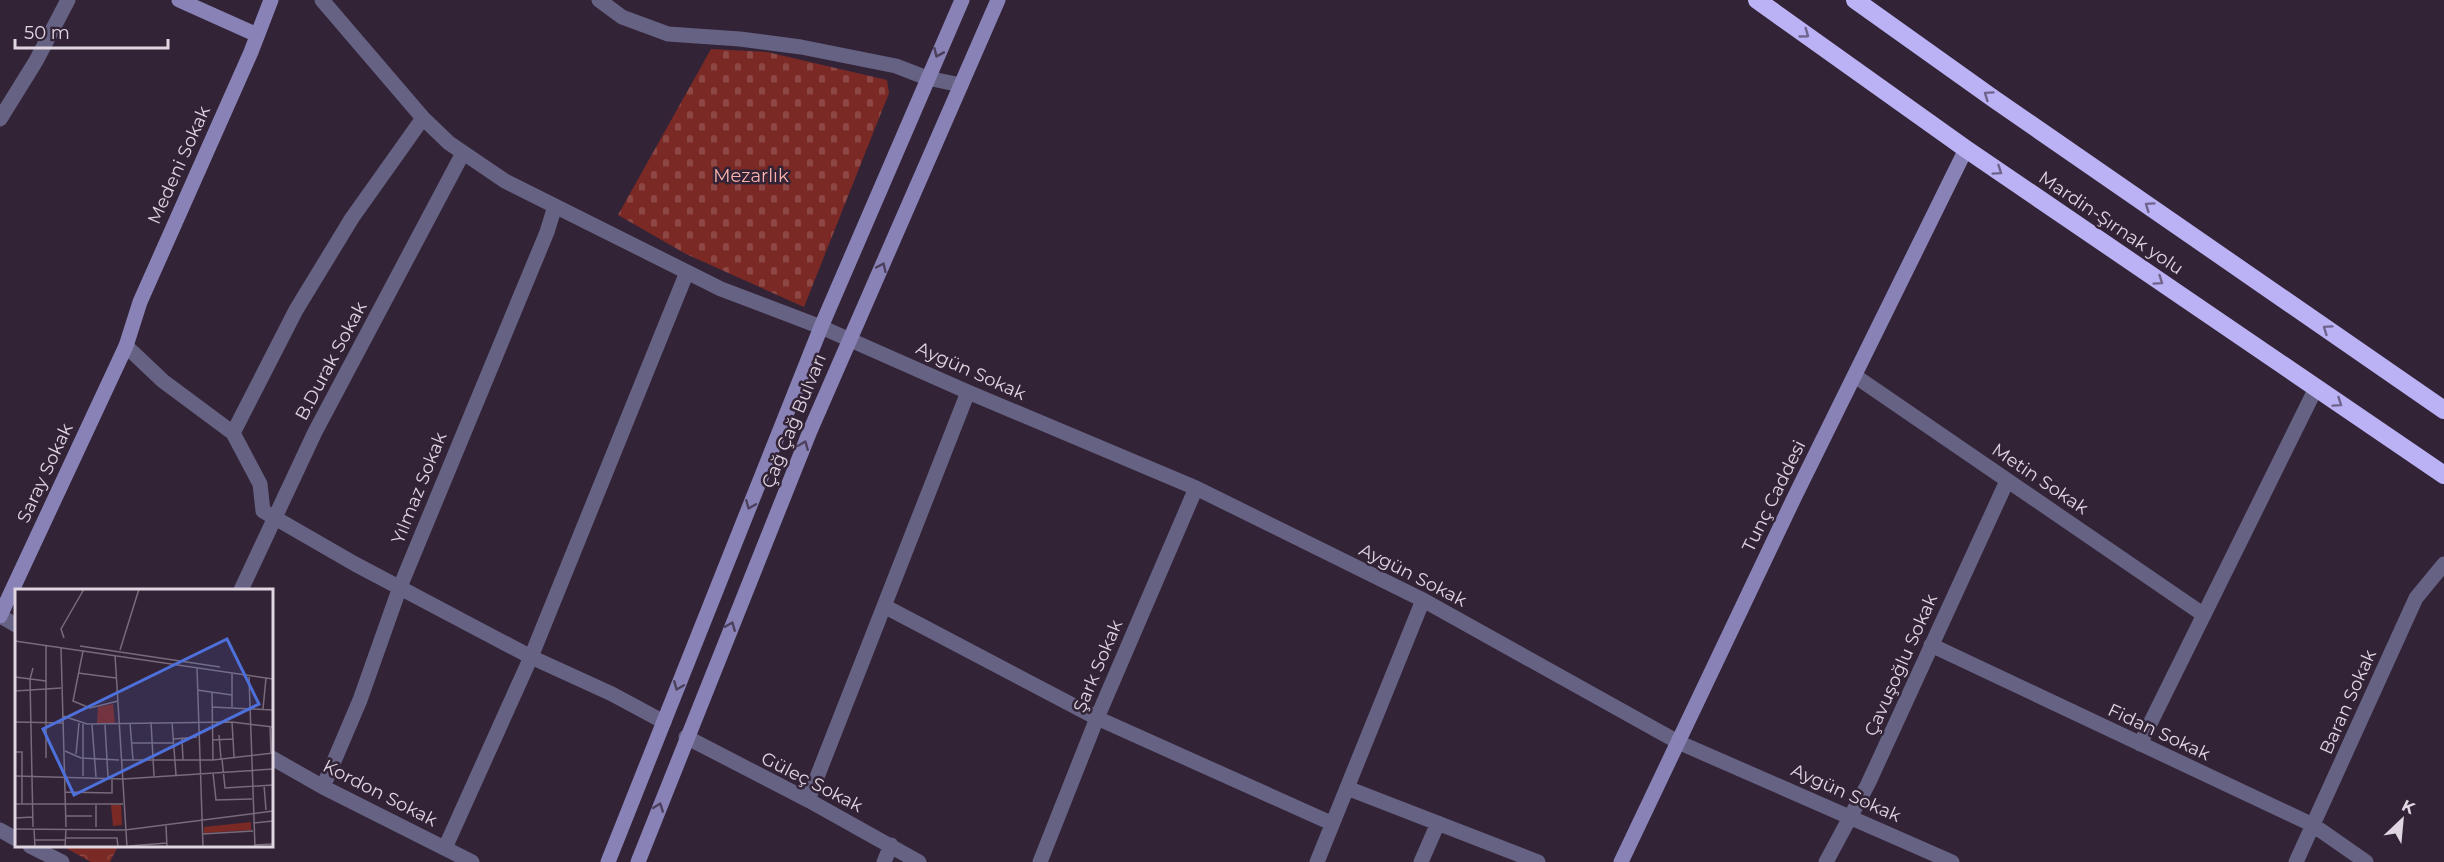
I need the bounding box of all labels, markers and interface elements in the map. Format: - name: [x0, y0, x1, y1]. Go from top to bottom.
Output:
- scale bar: [15, 12, 168, 50]
- text: 50 m: [24, 22, 70, 44]
- one-way arrow: [1798, 27, 1809, 38]
- one-way arrow: [933, 47, 945, 58]
- one-way arrow: [1984, 92, 1995, 103]
- street label: Medeni Sokak: [143, 102, 215, 228]
- one-way arrow: [1991, 164, 2002, 175]
- park label: Mezarlık: [713, 165, 789, 187]
- street label: Mardin-Şırnak yolu: [2035, 166, 2187, 280]
- one-way arrow: [2144, 202, 2155, 213]
- one-way arrow: [874, 262, 886, 273]
- one-way arrow: [2153, 274, 2164, 285]
- street label: B.Durak Sokak: [290, 298, 372, 424]
- one-way arrow: [2322, 325, 2333, 336]
- street label: Aygün Sokak: [913, 337, 1029, 405]
- street label: Çağ Çağ Bulvarı: [757, 351, 831, 491]
- one-way arrow: [2331, 396, 2342, 407]
- street label: Saray Sokak: [12, 420, 78, 526]
- street label: Yılmaz Sokak: [387, 429, 451, 547]
- street label: Tunç Caddesi: [1738, 437, 1810, 555]
- street label: Metin Sokak: [1988, 439, 2093, 519]
- one-way arrow: [797, 441, 809, 452]
- one-way arrow: [745, 499, 757, 510]
- street label: Aygün Sokak: [1356, 538, 1471, 612]
- inset map: [15, 589, 273, 847]
- street label: Çavuşoğlu Sokak: [1860, 590, 1942, 739]
- street label: Şark Sokak: [1069, 616, 1127, 716]
- one-way arrow: [724, 622, 736, 633]
- street label: Baran Sokak: [2315, 646, 2381, 758]
- one-way arrow: [673, 680, 685, 691]
- street label: Fidan Sokak: [2104, 699, 2214, 765]
- street label: Güleç Sokak: [758, 747, 867, 817]
- street label: Kordon Sokak: [319, 755, 441, 831]
- street label: Aygün Sokak: [1788, 759, 1904, 827]
- north arrow: [2372, 790, 2432, 850]
- text: K: [2399, 796, 2419, 819]
- one-way arrow: [652, 803, 664, 814]

